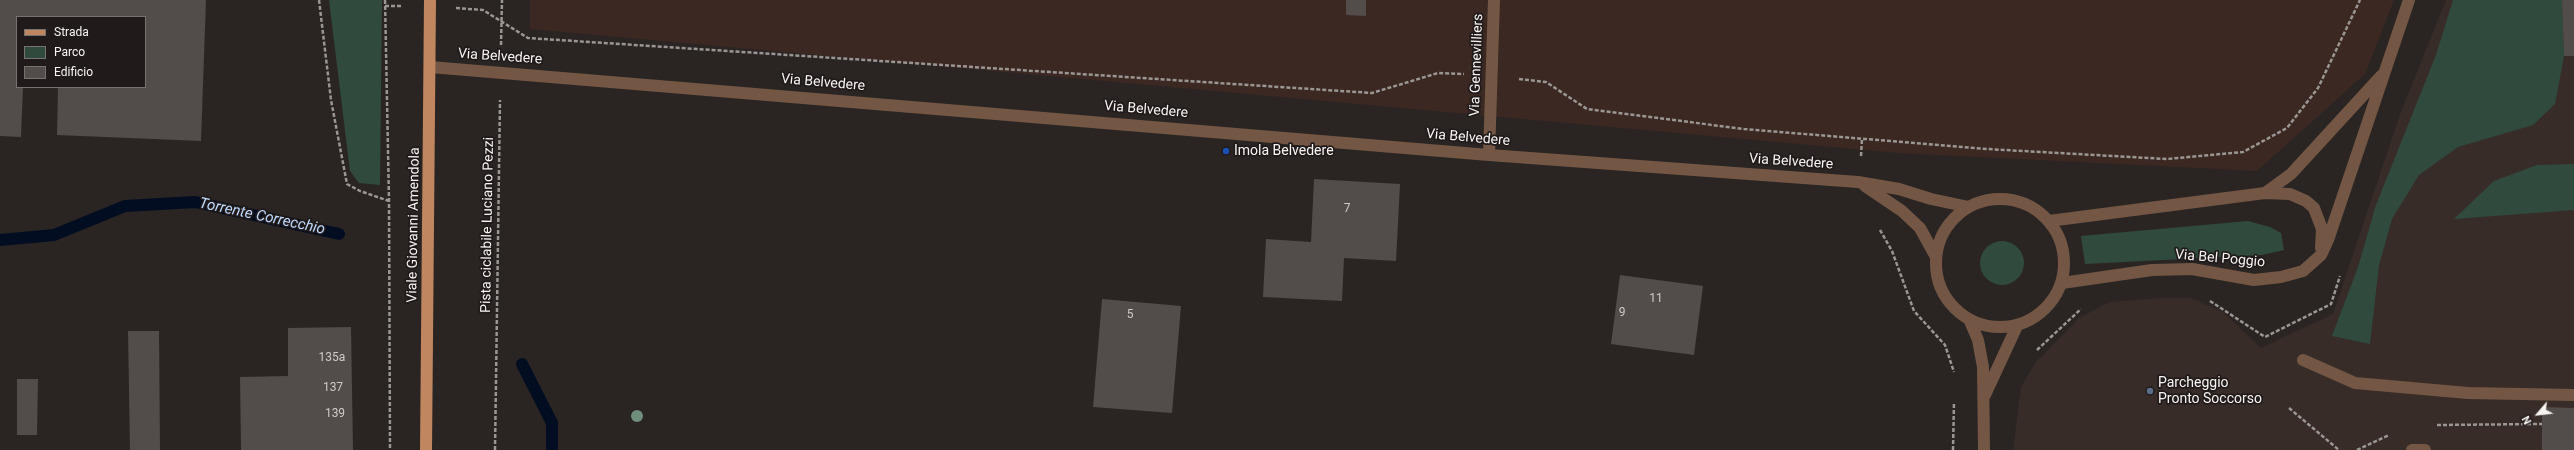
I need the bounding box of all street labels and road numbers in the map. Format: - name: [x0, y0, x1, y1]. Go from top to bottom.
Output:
- street label: Via Gennevilliers: [1467, 13, 1487, 117]
- street label: Via Belvedere: [457, 46, 543, 68]
- street label: Via Belvedere: [780, 71, 866, 95]
- street label: Via Belvedere: [1103, 98, 1189, 122]
- street label: Via Belvedere: [1425, 126, 1511, 150]
- street label: Pista ciclabile Luciano Pezzi: [478, 137, 498, 313]
- street label: Viale Giovanni Amendola: [404, 147, 424, 303]
- street label: Via Belvedere: [1748, 151, 1834, 173]
- street label: Via Bel Poggio: [2174, 247, 2266, 271]

